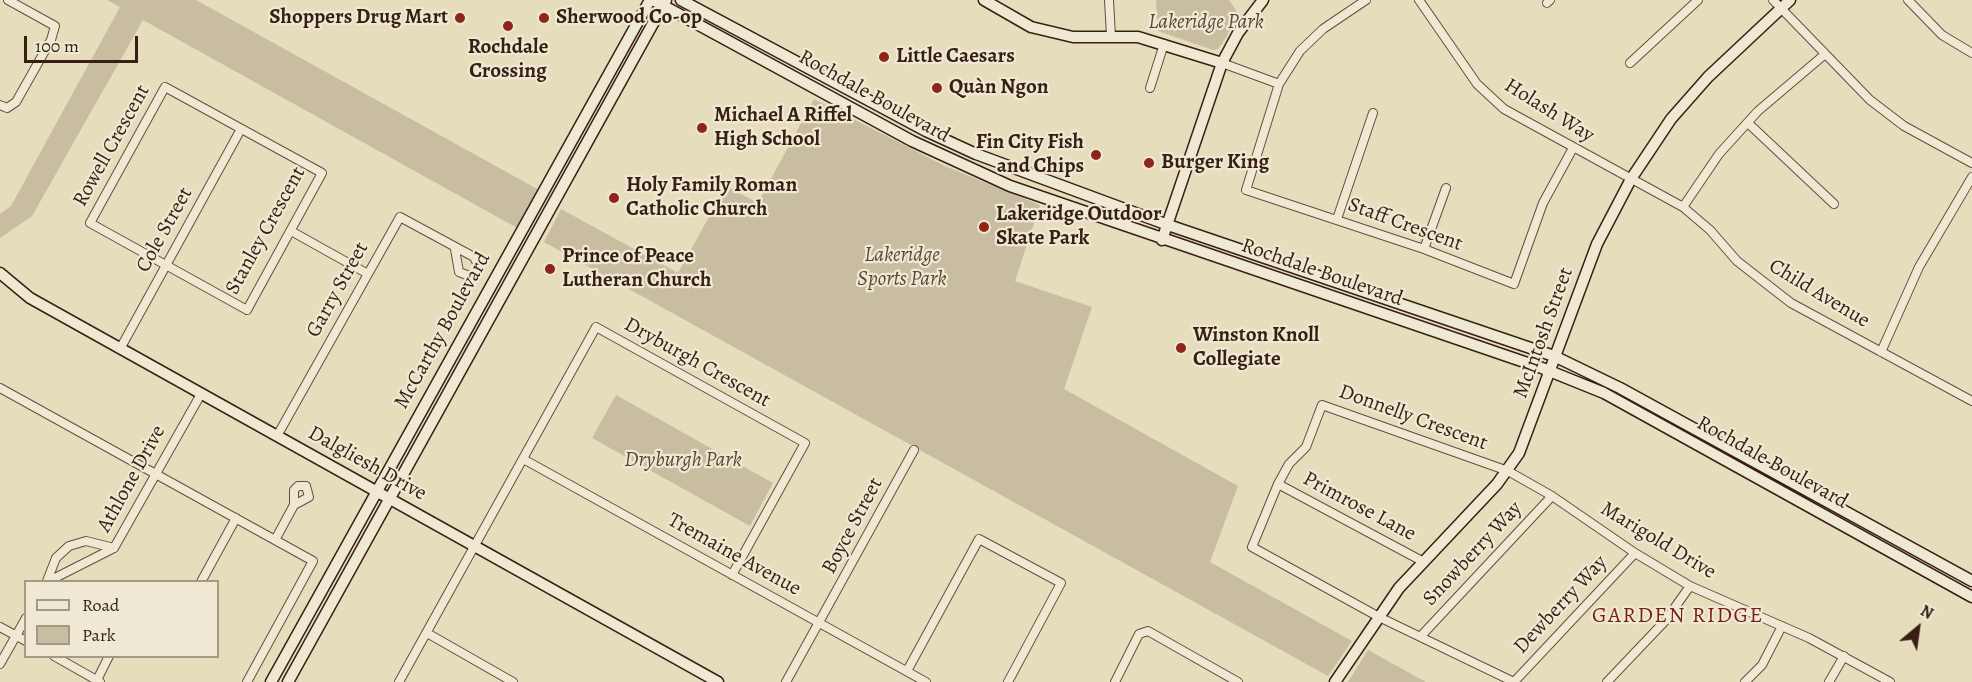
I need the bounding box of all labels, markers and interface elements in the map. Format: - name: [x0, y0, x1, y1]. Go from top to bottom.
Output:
- place label: Shoppers Drug Mart: [269, 5, 448, 31]
- place label: Sherwood Co-op: [556, 5, 702, 31]
- park label: Lakeridge Park: [1148, 10, 1264, 36]
- marker: Shoppers Drug Mart: [453, 11, 467, 25]
- marker: Sherwood Co-op: [537, 11, 551, 25]
- marker: Rochdale Crossing: [501, 19, 515, 33]
- scale bar: [27, 24, 141, 62]
- text: 100 m: [35, 34, 79, 58]
- place label: Rochdale Crossing: [468, 35, 548, 85]
- place label: Little Caesars: [896, 44, 1015, 70]
- street label: Rochdale Boulevard: [794, 45, 954, 149]
- marker: Little Caesars: [877, 50, 891, 64]
- street label: Holash Way: [1499, 73, 1599, 149]
- place label: Quàn Ngon: [949, 75, 1049, 101]
- street label: Rowell Crescent: [68, 81, 156, 211]
- marker: Quàn Ngon: [930, 81, 944, 95]
- place label: Michael A Riffel High School: [714, 103, 852, 153]
- marker: Michael A Riffel High School: [695, 121, 709, 135]
- place label: Fin City Fish and Chips: [976, 130, 1084, 180]
- marker: Fin City Fish and Chips: [1089, 148, 1103, 162]
- place label: Burger King: [1161, 150, 1269, 176]
- marker: Burger King: [1142, 156, 1156, 170]
- street label: Stanley Crescent: [220, 163, 312, 299]
- place label: Holy Family Roman Catholic Church: [626, 173, 797, 223]
- street label: Cole Street: [131, 183, 199, 277]
- marker: Holy Family Roman Catholic Church: [607, 191, 621, 205]
- street label: Staff Crescent: [1344, 193, 1466, 257]
- place label: Lakeridge Outdoor Skate Park: [996, 202, 1162, 252]
- marker: Lakeridge Outdoor Skate Park: [977, 220, 991, 234]
- street label: Rochdale Boulevard: [1238, 234, 1406, 312]
- street label: Garry Street: [301, 238, 375, 342]
- park label: Lakeridge Sports Park: [857, 243, 947, 293]
- place label: Prince of Peace Lutheran Church: [562, 244, 711, 294]
- street label: McCarthy Boulevard: [390, 248, 496, 414]
- street label: Child Avenue: [1764, 254, 1874, 334]
- marker: Prince of Peace Lutheran Church: [543, 262, 557, 276]
- street label: McIntosh Street: [1509, 264, 1579, 402]
- street label: Dryburgh Crescent: [619, 312, 775, 414]
- place label: Winston Knoll Collegiate: [1193, 323, 1319, 373]
- marker: Winston Knoll Collegiate: [1174, 341, 1188, 355]
- street label: Donnelly Crescent: [1335, 379, 1491, 457]
- street label: Rochdale Boulevard: [1692, 411, 1852, 515]
- street label: Athlone Drive: [92, 421, 172, 537]
- street label: Dalgliesh Drive: [303, 421, 431, 507]
- park label: Dryburgh Park: [624, 448, 742, 474]
- street label: Primrose Lane: [1298, 467, 1420, 547]
- street label: Boyce Street: [817, 474, 889, 578]
- street label: Snowberry Way: [1418, 496, 1528, 612]
- street label: Marigold Drive: [1596, 497, 1720, 585]
- street label: Tremaine Avenue: [663, 508, 805, 602]
- street label: Dewberry Way: [1509, 550, 1613, 660]
- legend: [24, 580, 219, 658]
- text: Road: [82, 593, 119, 617]
- north arrow: [1888, 598, 1948, 658]
- text: N: [1916, 600, 1937, 625]
- district label: GARDEN RIDGE: [1592, 604, 1764, 630]
- text: Park: [82, 623, 116, 647]

